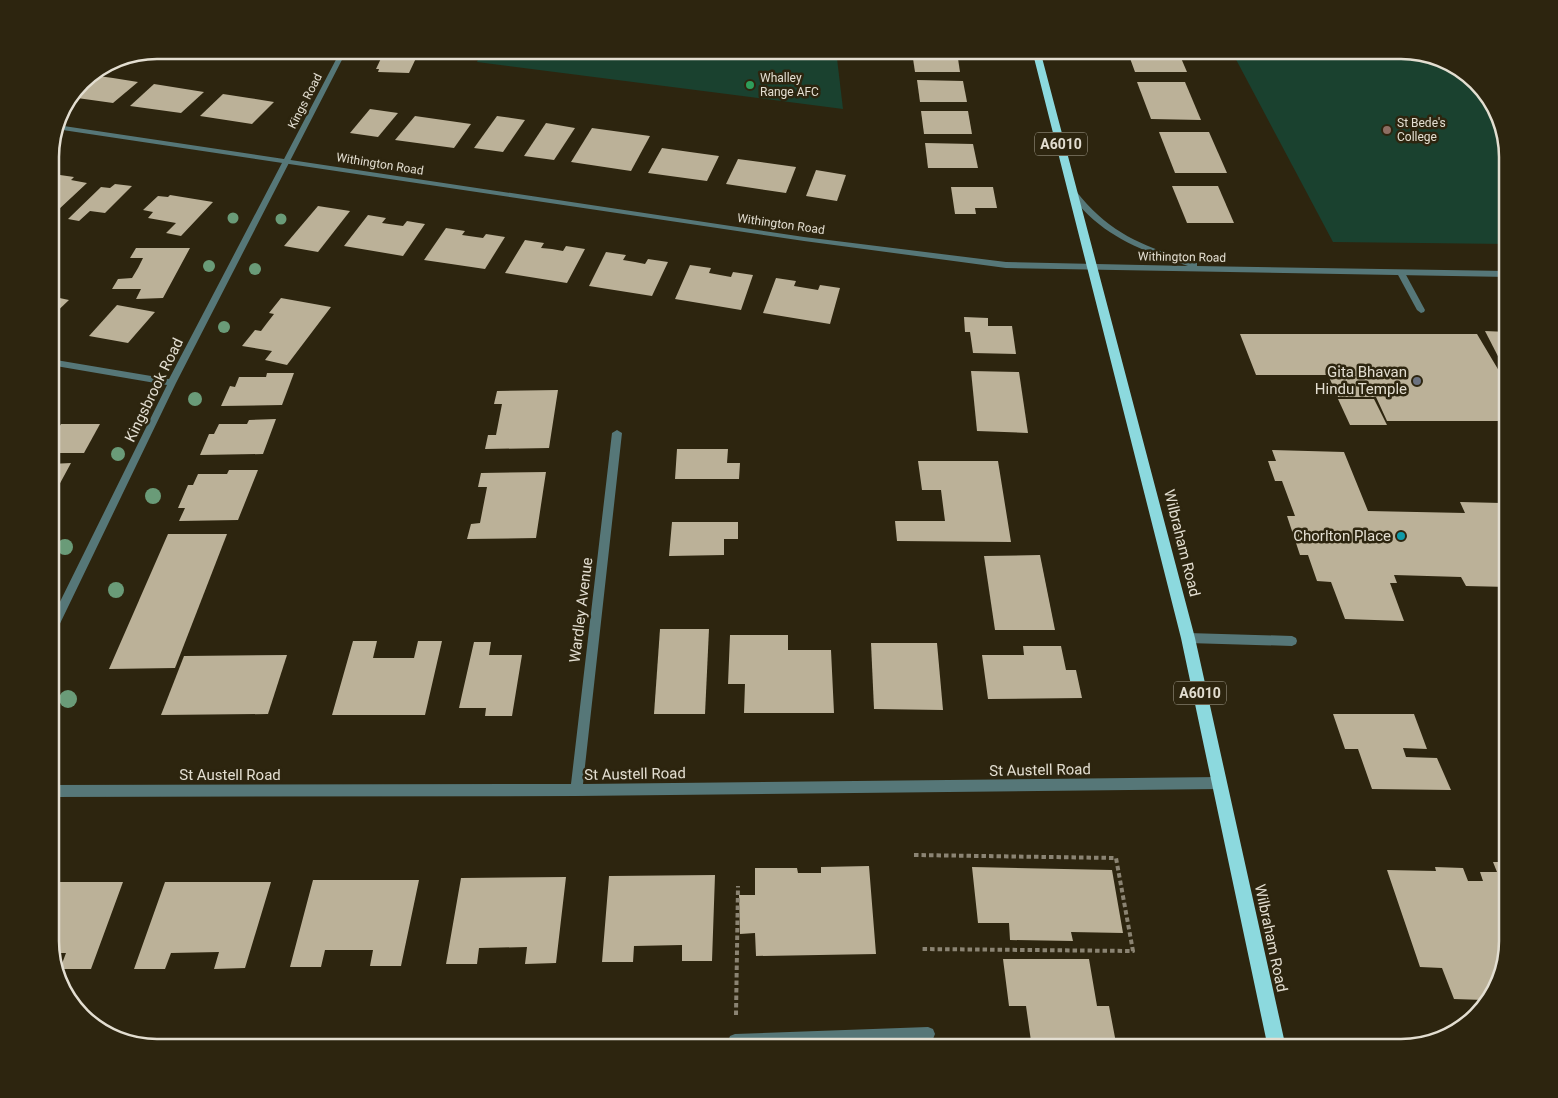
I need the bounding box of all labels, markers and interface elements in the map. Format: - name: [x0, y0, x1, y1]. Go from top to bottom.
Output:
- street label: Kings Road: [285, 71, 325, 131]
- place label: Whalley Range AFC: [760, 71, 819, 99]
- marker: Whalley Range AFC: [744, 79, 756, 91]
- place label: St Bede's College: [1397, 116, 1446, 144]
- marker: St Bede's College: [1381, 124, 1393, 136]
- road number: A6010: [1035, 132, 1087, 156]
- street label: Withington Road: [335, 150, 425, 178]
- street label: Withington Road: [736, 211, 826, 237]
- street label: Withington Road: [1138, 249, 1226, 265]
- street label: Kingsbrook Road: [121, 335, 187, 445]
- place label: Gita Bhavan Hindu Temple: [1315, 363, 1407, 398]
- marker: Gita Bhavan Hindu Temple: [1411, 375, 1423, 387]
- street label: Wilbraham Road: [1160, 488, 1204, 598]
- place label: Chorlton Place: [1293, 527, 1391, 545]
- marker: Chorlton Place: [1395, 530, 1407, 542]
- street label: Wardley Avenue: [566, 556, 596, 664]
- road number: A6010: [1174, 681, 1226, 704]
- street label: St Austell Road: [989, 760, 1091, 780]
- street label: St Austell Road: [584, 764, 686, 784]
- street label: St Austell Road: [179, 766, 281, 784]
- street label: Wilbraham Road: [1251, 882, 1291, 994]

